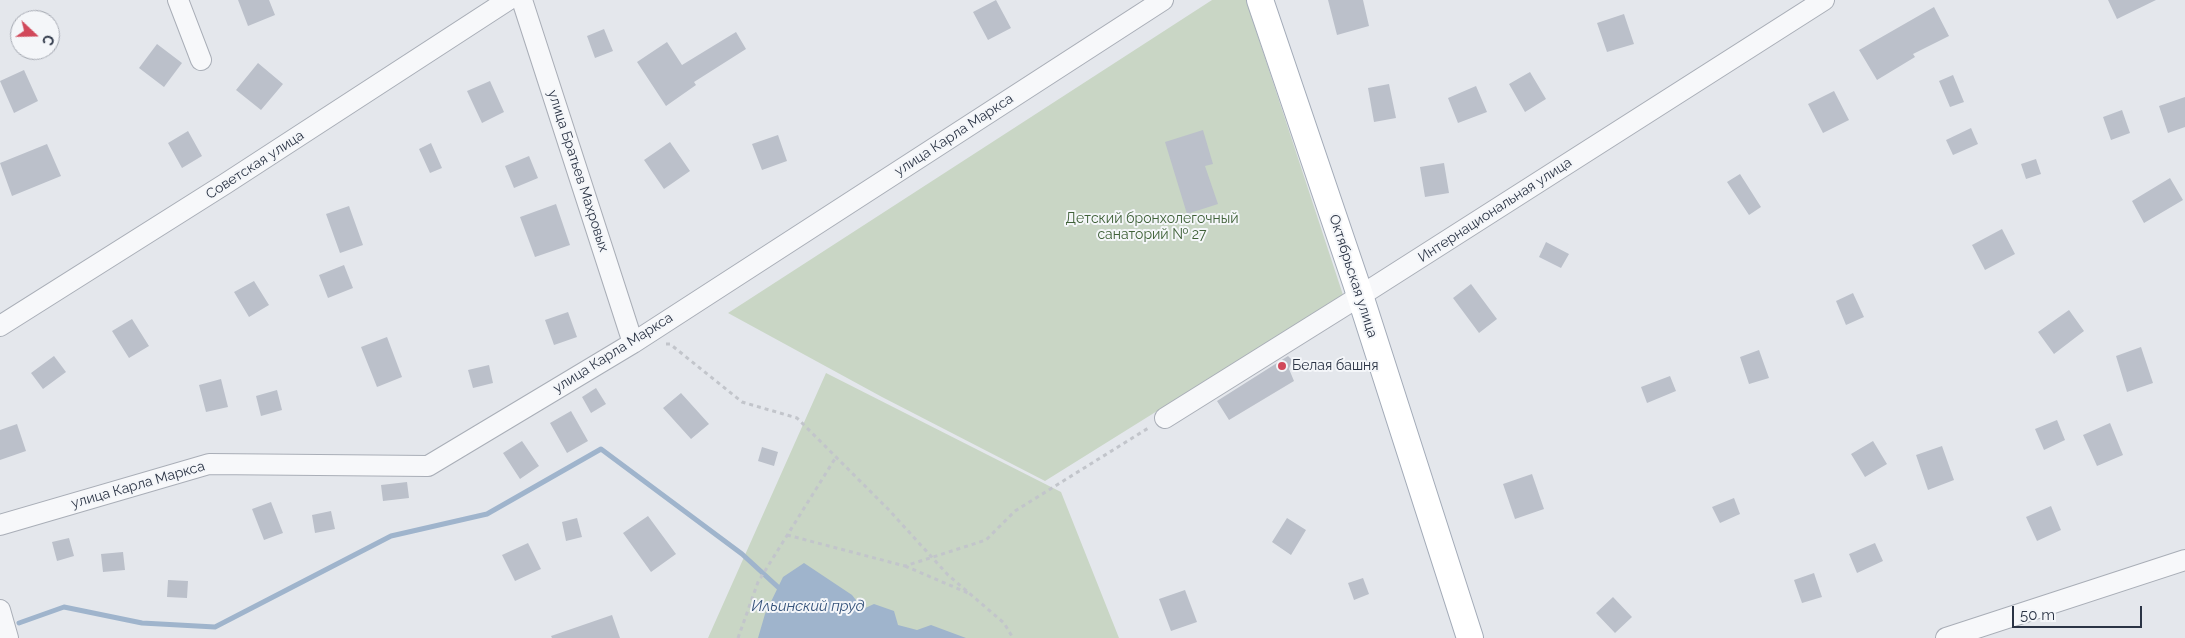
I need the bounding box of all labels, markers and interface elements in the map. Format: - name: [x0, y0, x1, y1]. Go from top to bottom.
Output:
- north arrow: [10, 10, 60, 60]
- text: С: [39, 33, 57, 47]
- street label: улица Братьев Махровых: [544, 88, 612, 254]
- street label: улица Карла Маркса: [891, 90, 1017, 180]
- street label: Советская улица: [203, 127, 307, 203]
- street label: Интернациональная улица: [1415, 154, 1575, 266]
- park label: Детский бронхолегочный санаторий № 27: [1066, 211, 1238, 243]
- street label: Октябрьская улица: [1325, 212, 1381, 340]
- street label: улица Карла Маркса: [550, 309, 676, 397]
- place label: Белая башня: [1292, 358, 1378, 374]
- marker: Белая башня: [1276, 360, 1288, 372]
- street label: улица Карла Маркса: [69, 458, 207, 512]
- scale bar: [2015, 596, 2145, 628]
- water label: Ильинский пруд: [751, 597, 865, 615]
- text: 50 m: [2020, 606, 2055, 624]

